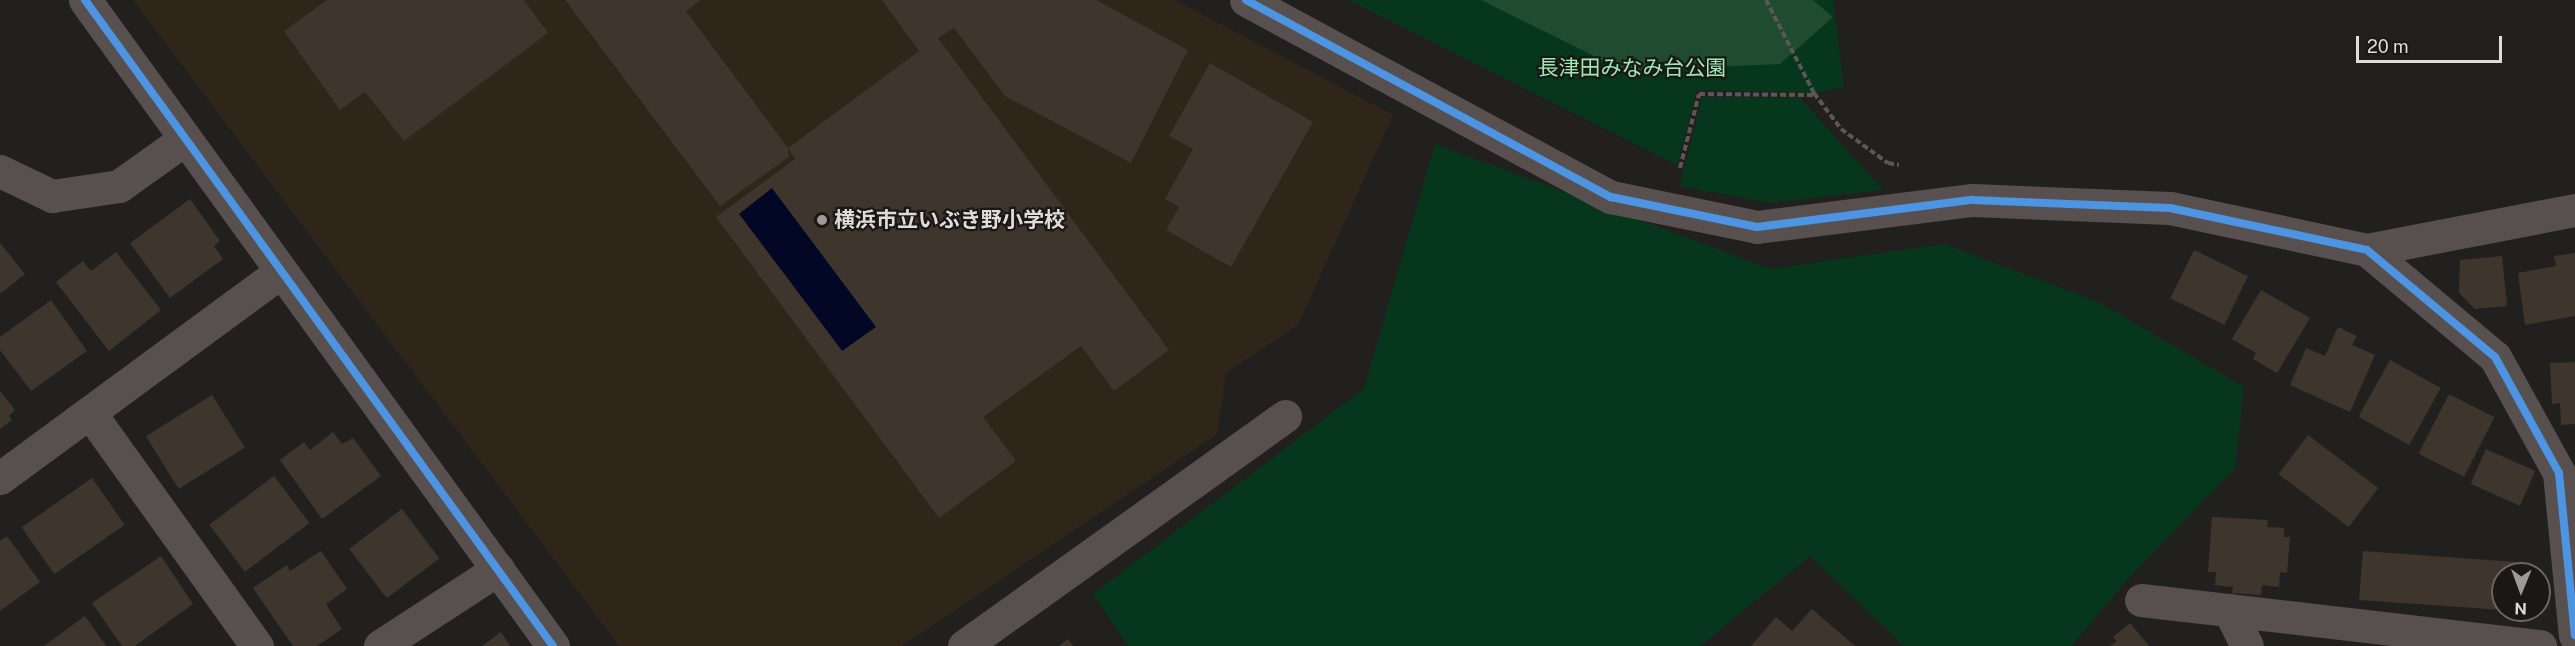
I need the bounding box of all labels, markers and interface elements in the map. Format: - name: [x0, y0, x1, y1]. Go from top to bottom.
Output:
- scale bar: [2359, 24, 2504, 62]
- text: 20 m: [2367, 36, 2409, 57]
- park label: 長津田みなみ台公園: [1538, 55, 1726, 81]
- place label: 横浜市立いぶき野小学校: [834, 207, 1065, 233]
- marker: 横浜市立いぶき野小学校: [815, 213, 829, 227]
- north arrow: [2491, 562, 2551, 622]
- text: N: [2514, 599, 2527, 618]

